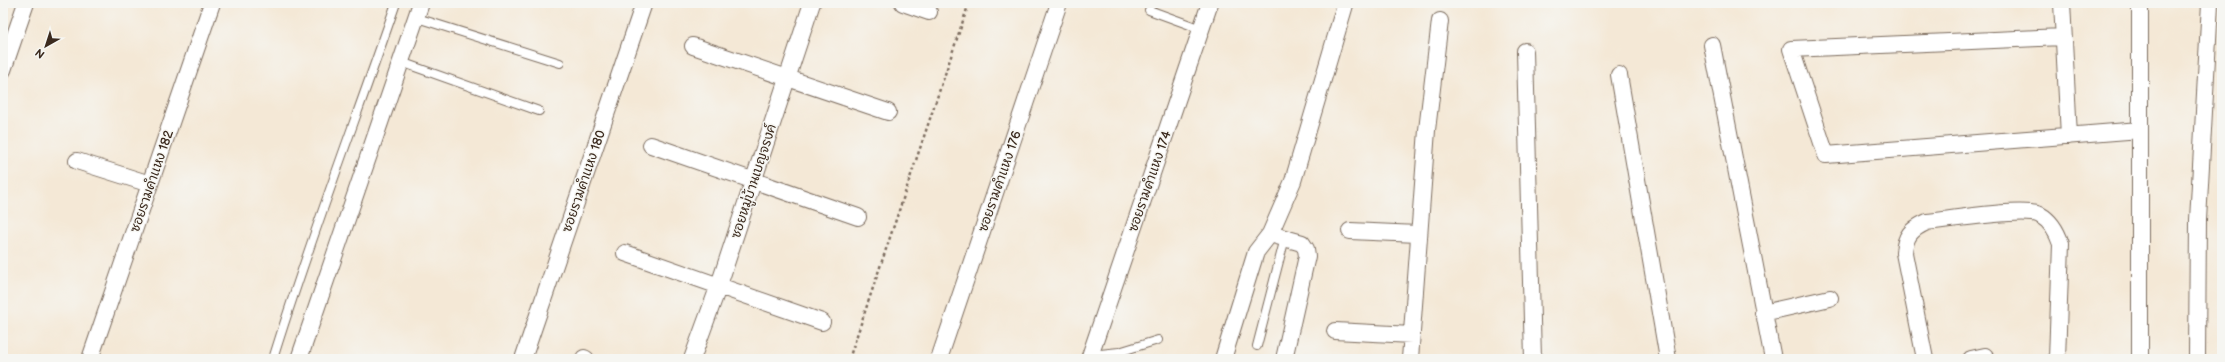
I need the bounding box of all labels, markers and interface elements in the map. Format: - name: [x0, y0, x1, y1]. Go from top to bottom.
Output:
- north arrow: [26, 26, 66, 66]
- text: N: [33, 46, 47, 61]
- street label: ซอยหมู่บ้านเบญจรงค์: [726, 121, 781, 241]
- street label: ซอยรามคำแหง 182: [126, 127, 177, 235]
- street label: ซอยรามคำแหง 180: [558, 127, 609, 235]
- street label: ซอยรามคำแหง 176: [974, 128, 1025, 234]
- street label: ซอยรามคำแหง 174: [1124, 128, 1175, 234]

